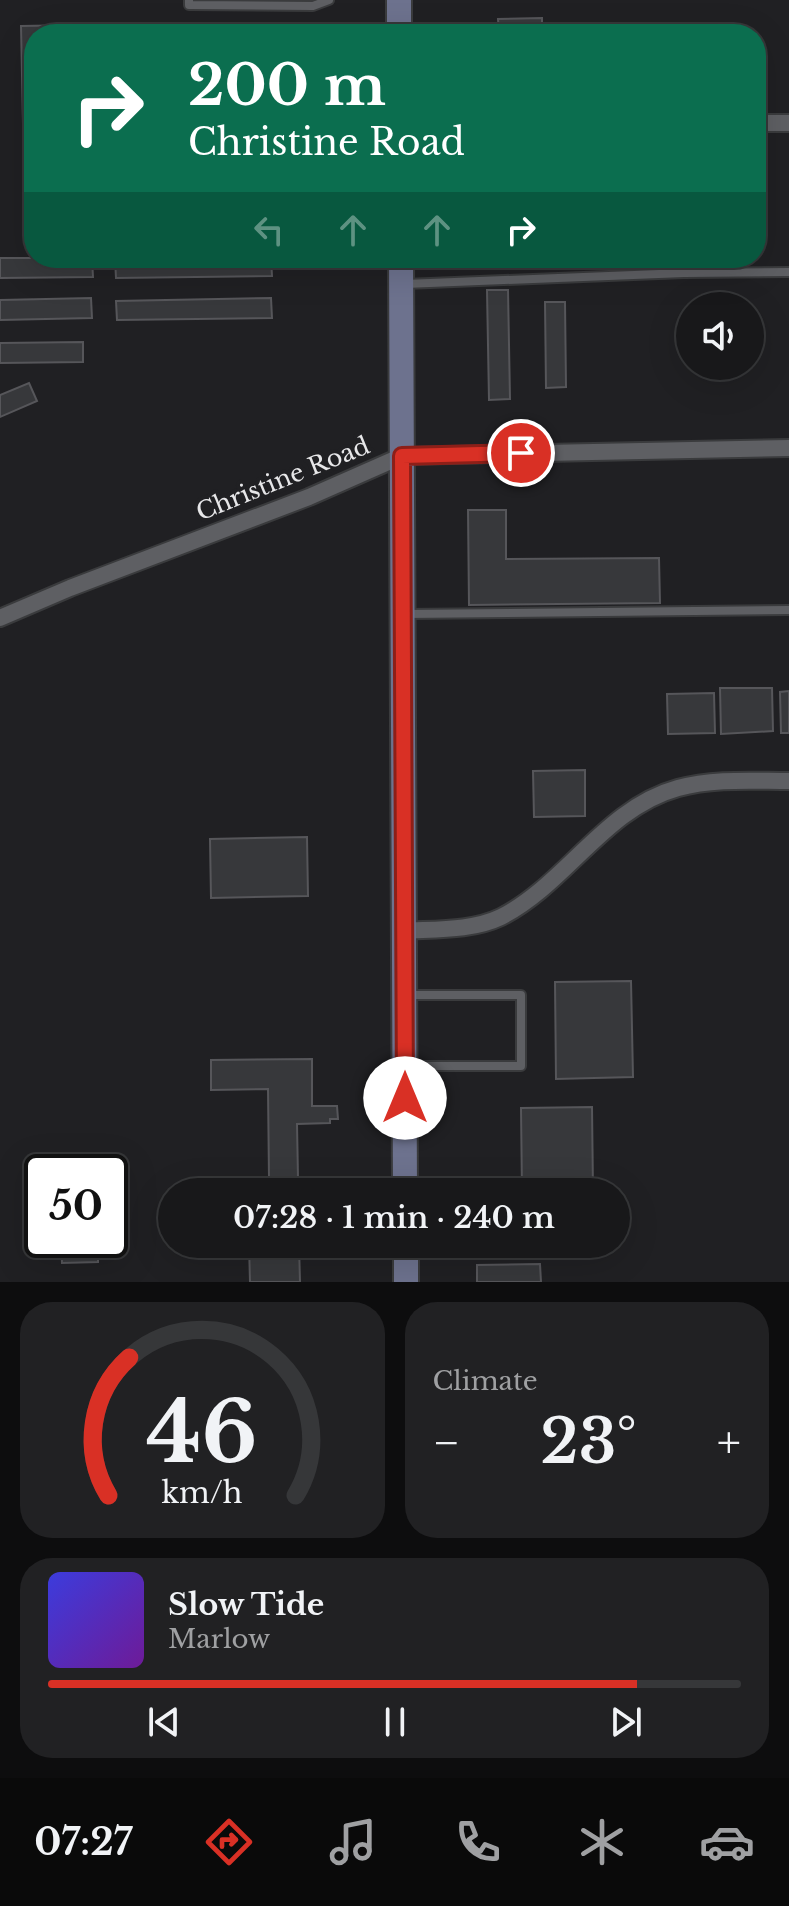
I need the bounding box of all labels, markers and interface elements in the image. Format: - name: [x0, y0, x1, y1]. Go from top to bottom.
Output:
- text: 200 m: [188, 51, 386, 120]
- icon: right: [56, 56, 160, 160]
- text: Christine Road: [188, 120, 465, 165]
- icon: left: [247, 208, 291, 252]
- icon: ahead: [331, 208, 375, 252]
- icon: ahead: [415, 208, 459, 252]
- icon: right: [499, 208, 543, 252]
- map controls: [676, 292, 764, 380]
- button: sound: [676, 292, 764, 380]
- pin: [487, 419, 555, 487]
- street label: Christine Road: [192, 431, 374, 527]
- icon: arrive: [499, 431, 543, 475]
- position arrow: [363, 1056, 447, 1140]
- speed limit sign: 50: [24, 1154, 128, 1258]
- text: 07:28 · 1 min · 240 m: [233, 1199, 555, 1236]
- text: Climate: [433, 1365, 538, 1397]
- text: 46: [147, 1381, 258, 1484]
- text: 23°: [540, 1405, 637, 1479]
- text: −: [433, 1415, 460, 1470]
- text: +: [717, 1415, 741, 1470]
- text: km/h: [162, 1475, 243, 1511]
- text: Slow Tide: [168, 1586, 324, 1623]
- text: Marlow: [168, 1623, 270, 1655]
- icon: previous: [142, 1700, 186, 1744]
- icon: pause: [373, 1700, 417, 1744]
- icon: next: [604, 1700, 648, 1744]
- icon: directions: [201, 1814, 257, 1870]
- icon: music: [325, 1814, 381, 1870]
- icon: phone: [450, 1814, 506, 1870]
- icon: climate: [574, 1814, 630, 1870]
- icon: car: [699, 1814, 755, 1870]
- text: 07:27: [34, 1820, 132, 1865]

